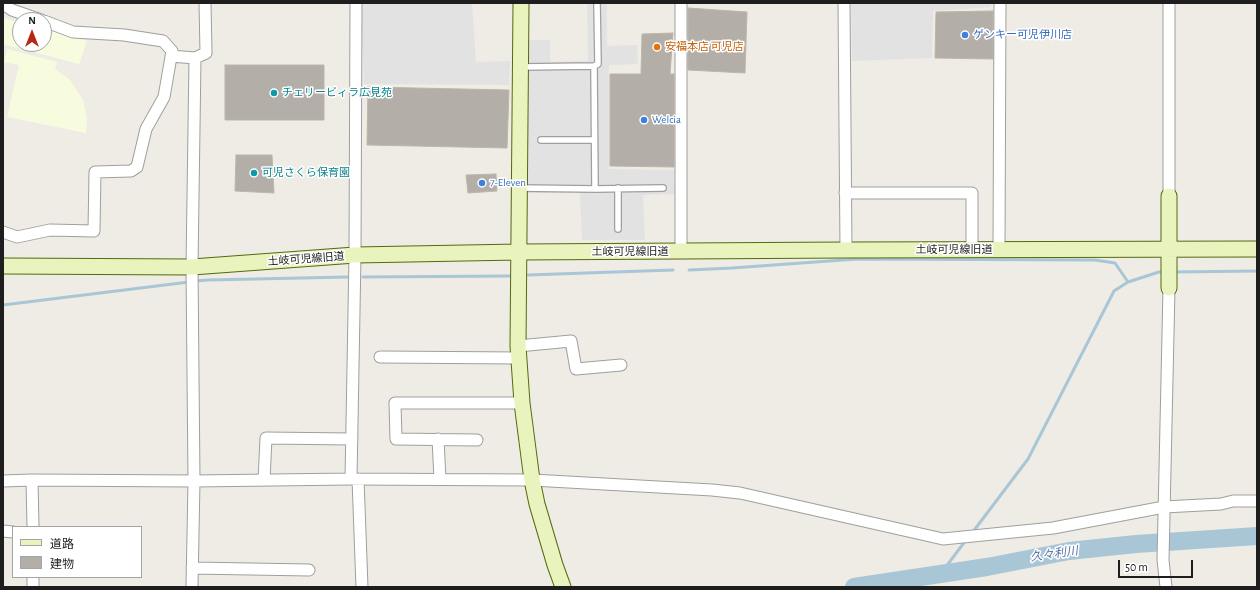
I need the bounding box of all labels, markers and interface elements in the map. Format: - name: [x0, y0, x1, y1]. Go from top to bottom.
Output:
- north arrow: [12, 12, 52, 52]
- text: N: [28, 15, 36, 26]
- place label: ゲンキー可児伊川店: [973, 28, 1072, 42]
- marker: ゲンキー可児伊川店: [960, 30, 970, 40]
- place label: 安福本店 可児店: [665, 40, 744, 54]
- marker: 安福本店 可児店: [652, 42, 662, 52]
- place label: チェリービィラ広見苑: [282, 86, 392, 100]
- marker: チェリービィラ広見苑: [269, 88, 279, 98]
- place label: Welcia: [652, 113, 681, 127]
- marker: Welcia: [639, 115, 649, 125]
- place label: 可児さくら保育園: [262, 166, 350, 180]
- marker: 可児さくら保育園: [249, 168, 259, 178]
- place label: 7-Eleven: [490, 176, 526, 190]
- marker: 7-Eleven: [477, 178, 487, 188]
- street label: 土岐可児線旧道: [916, 243, 992, 257]
- street label: 土岐可児線旧道: [592, 245, 668, 259]
- street label: 土岐可児線旧道: [267, 250, 345, 268]
- legend: [12, 526, 142, 578]
- text: 道路: [50, 538, 74, 550]
- water label: 久々利川: [1029, 544, 1079, 564]
- scale bar: [1120, 552, 1195, 578]
- text: 建物: [50, 558, 74, 570]
- text: 50 m: [1125, 561, 1148, 573]

